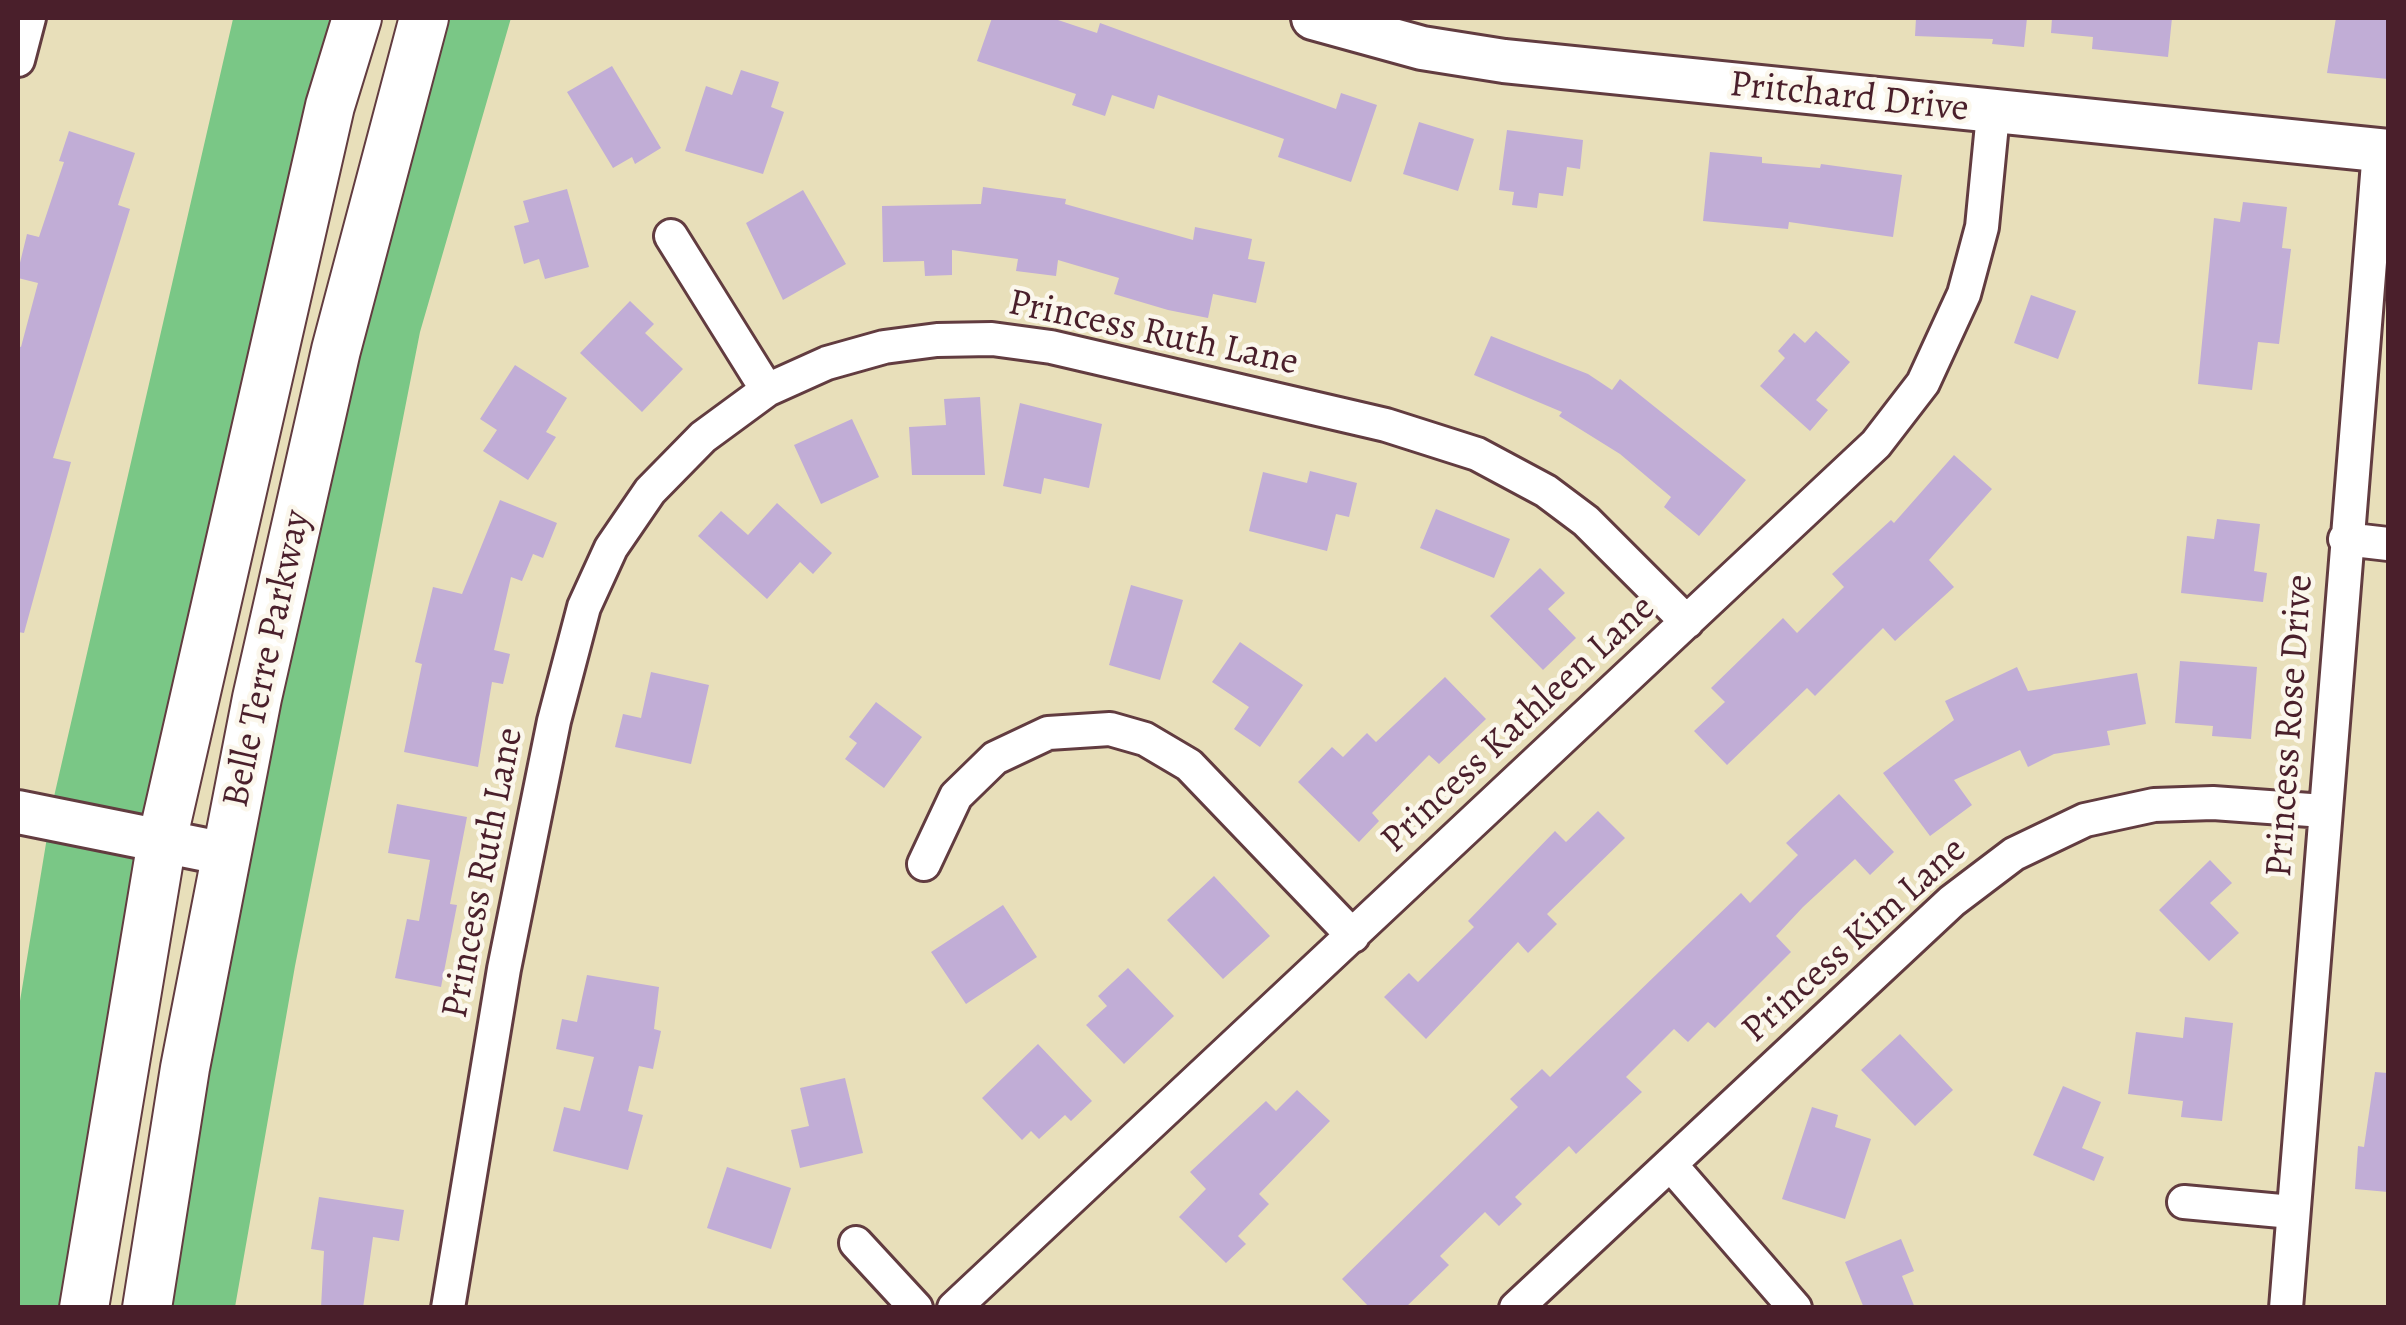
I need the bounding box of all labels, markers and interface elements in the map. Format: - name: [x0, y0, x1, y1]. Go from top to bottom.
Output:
- street label: Pritchard Drive: [1727, 63, 1971, 133]
- street label: Princess Ruth Lane: [1004, 281, 1302, 387]
- street label: Belle Terre Parkway: [214, 506, 322, 812]
- street label: Princess Rose Drive: [2258, 573, 2324, 879]
- street label: Princess Kathleen Lane: [1373, 586, 1665, 864]
- street label: Princess Ruth Lane: [433, 724, 535, 1022]
- street label: Princess Kim Lane: [1734, 828, 1976, 1054]

